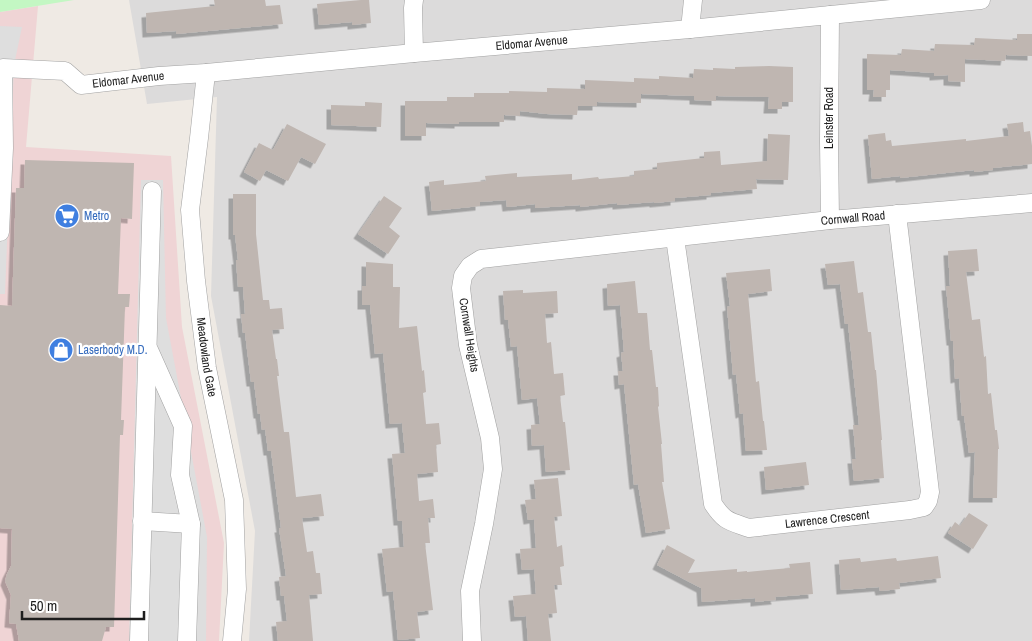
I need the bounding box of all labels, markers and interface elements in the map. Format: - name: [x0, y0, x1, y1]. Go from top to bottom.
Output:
- street label: Eldomar Avenue: [495, 32, 568, 54]
- street label: Eldomar Avenue: [91, 68, 165, 92]
- street label: Leinster Road: [821, 87, 837, 149]
- supermarket icon: Metro: [54, 203, 80, 229]
- street label: Cornwall Road: [820, 207, 886, 229]
- place label: Metro: [84, 208, 109, 224]
- street label: Cornwall Heights: [455, 297, 483, 373]
- street label: Meadowland Gate: [193, 317, 221, 398]
- shop icon: Laserbody M.D.: [48, 337, 74, 363]
- place label: Laserbody M.D.: [78, 342, 147, 358]
- street label: Lawrence Crescent: [784, 507, 870, 532]
- scale bar: [22, 588, 145, 620]
- text: 50 m: [30, 595, 57, 616]

